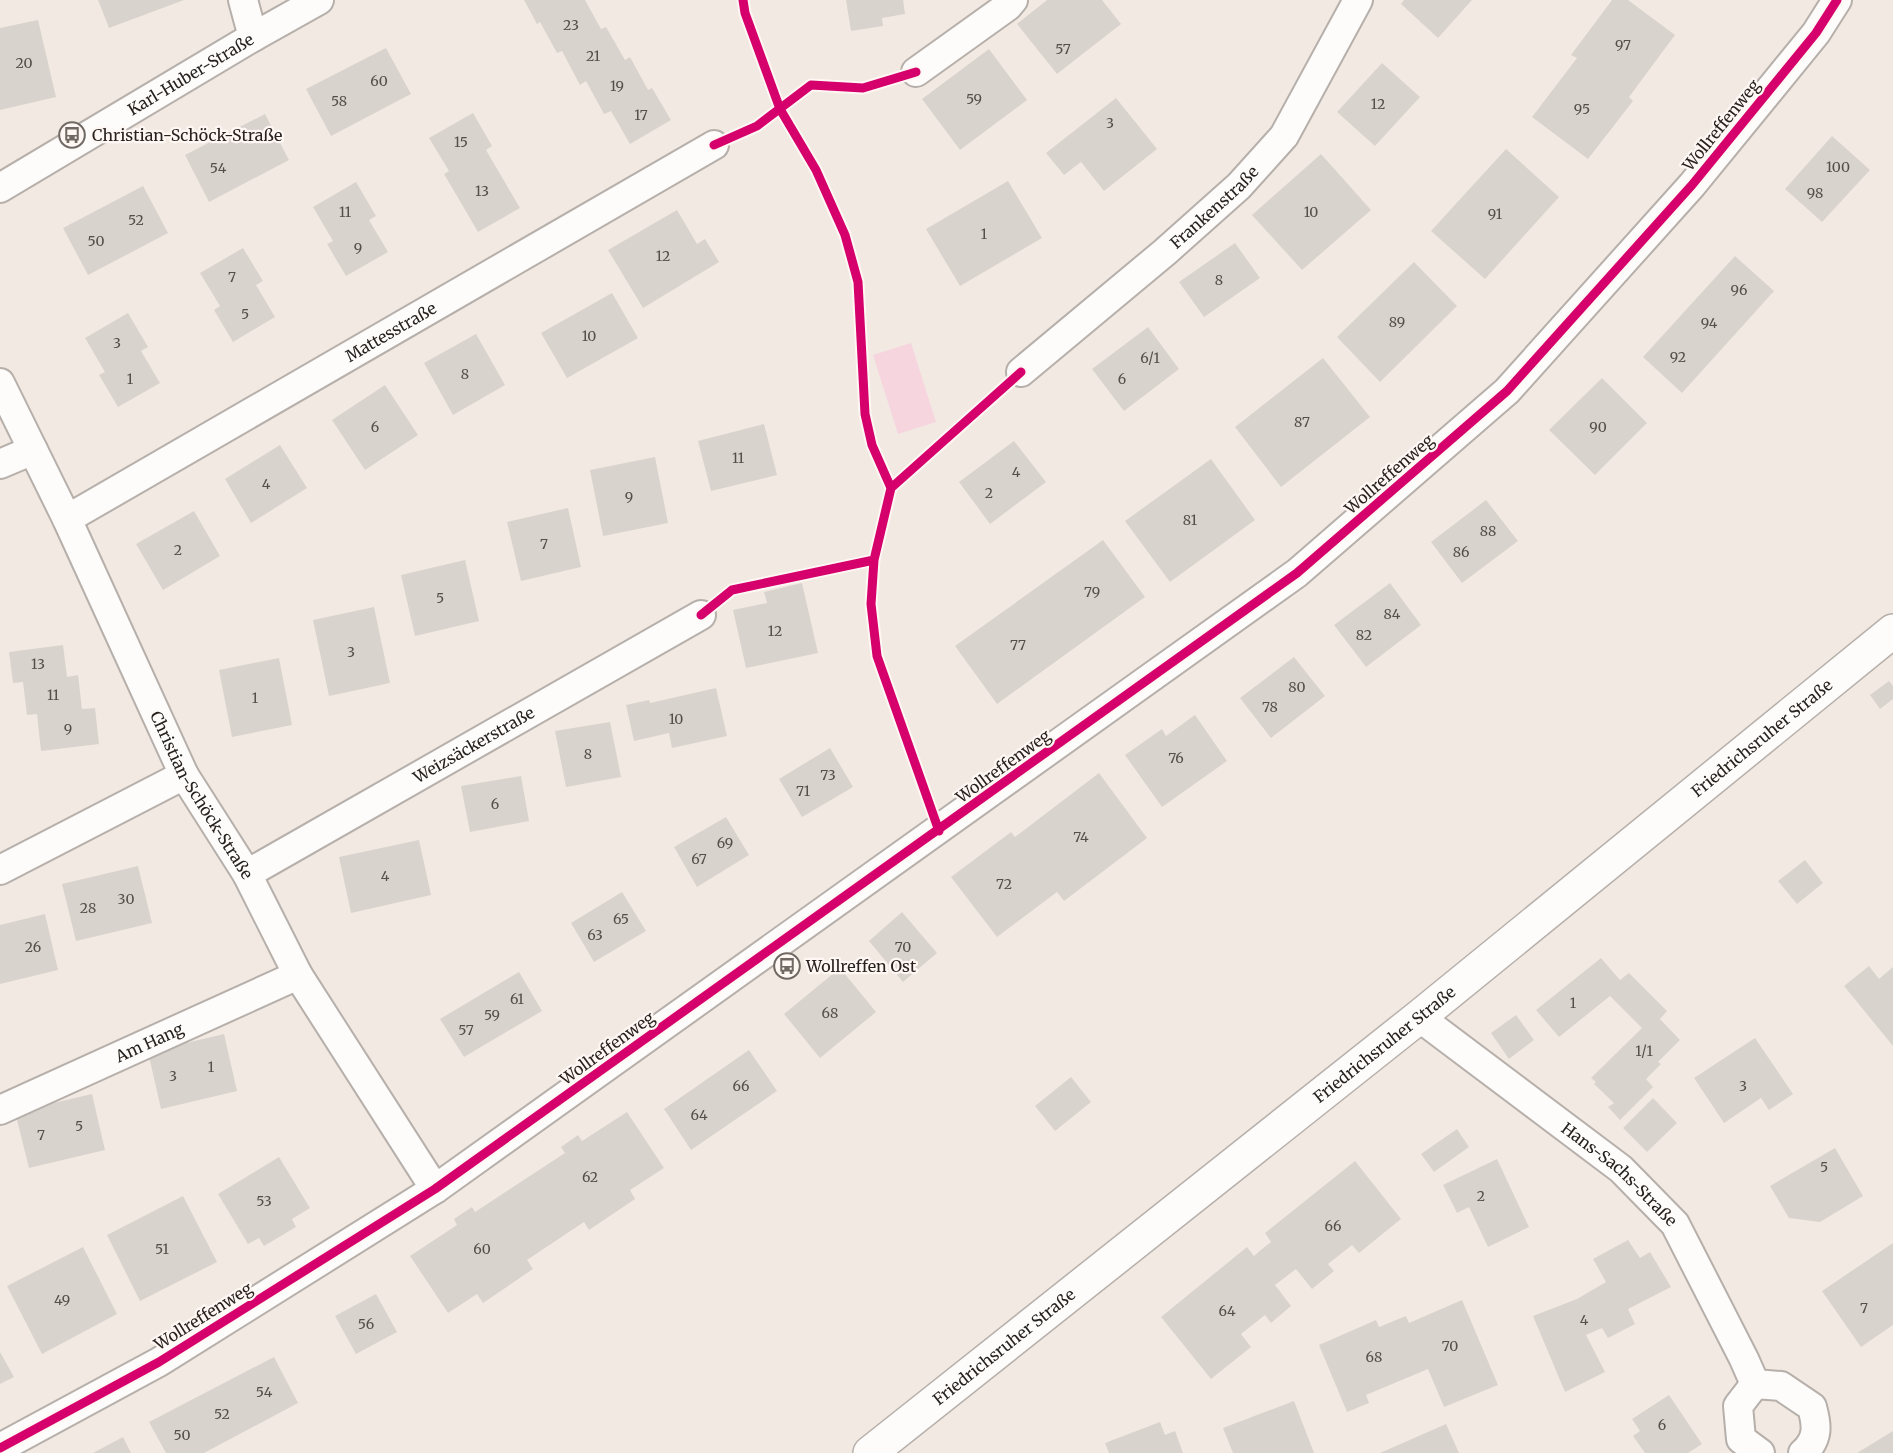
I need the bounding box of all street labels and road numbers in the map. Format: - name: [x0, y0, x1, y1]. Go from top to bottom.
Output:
- street label: Karl-Huber-Straße: [124, 29, 257, 120]
- street label: Wollreffenweg: [1677, 75, 1764, 176]
- street label: Frankenstraße: [1166, 161, 1262, 253]
- street label: Mattesstraße: [342, 298, 440, 366]
- street label: Wollreffenweg: [1339, 430, 1438, 519]
- street label: Friedrichsruher Straße: [1687, 675, 1836, 801]
- street label: Weizsäckerstraße: [409, 702, 538, 788]
- street label: Christian-Schöck-Straße: [146, 708, 258, 883]
- street label: Wollreffenweg: [951, 725, 1054, 808]
- street label: Friedrichsruher Straße: [1309, 982, 1459, 1107]
- street label: Wollreffenweg: [555, 1007, 658, 1090]
- street label: Am Hang: [111, 1018, 187, 1067]
- street label: Hans-Sachs-Straße: [1558, 1118, 1681, 1230]
- street label: Wollreffenweg: [149, 1278, 256, 1355]
- street label: Friedrichsruher Straße: [929, 1284, 1079, 1409]

